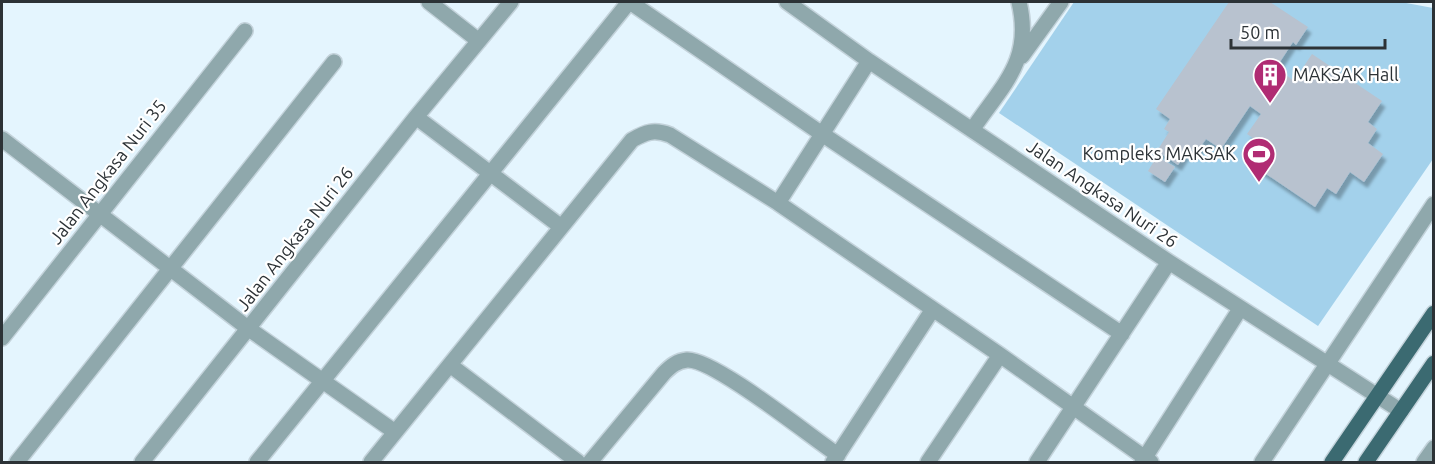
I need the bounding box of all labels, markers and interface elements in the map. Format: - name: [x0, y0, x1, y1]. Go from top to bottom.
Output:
- scale bar: [1231, 12, 1386, 50]
- text: 50 m: [1240, 22, 1280, 42]
- building icon: MAKSAK Hall: [1252, 57, 1288, 104]
- place label: MAKSAK Hall: [1293, 64, 1399, 84]
- street label: Jalan Angkasa Nuri 35: [45, 95, 170, 247]
- street label: Jalan Angkasa Nuri 26: [1024, 135, 1182, 251]
- sports icon: Kompleks MAKSAK: [1241, 136, 1277, 183]
- place label: Kompleks MAKSAK: [1083, 143, 1236, 163]
- street label: Jalan Angkasa Nuri 26: [232, 162, 357, 314]

